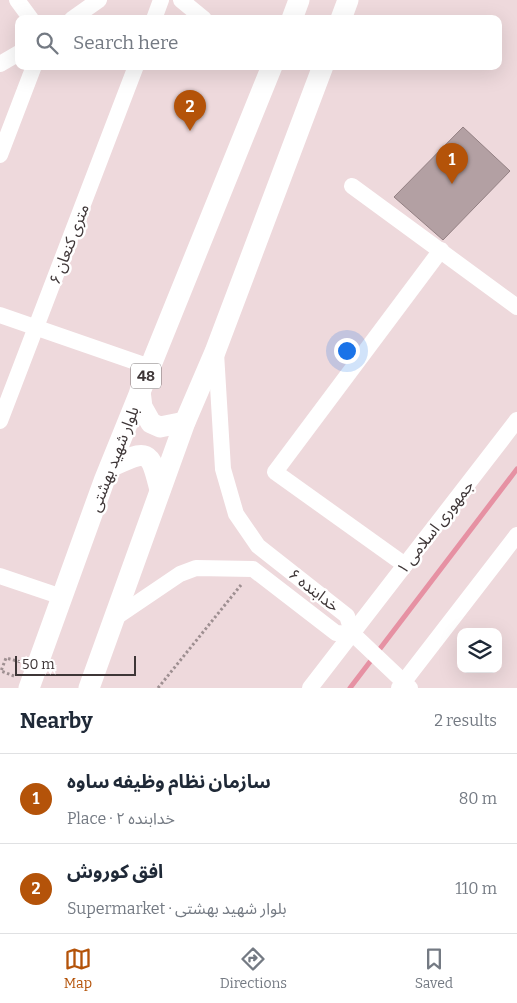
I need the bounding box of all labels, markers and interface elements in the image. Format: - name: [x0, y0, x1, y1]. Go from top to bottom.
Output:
- search box: [15, 15, 502, 70]
- icon: search: [33, 29, 61, 57]
- text: Search here: [73, 31, 178, 54]
- pin: 2: [174, 90, 206, 131]
- pin: 1: [436, 143, 468, 184]
- street label: ۶ متری کنعان: [45, 201, 93, 287]
- your location: [334, 338, 360, 364]
- road number: 48: [131, 364, 161, 388]
- street label: بلوار شهید بهشتی: [85, 403, 143, 515]
- street label: جمهوری اسلامی ۱: [392, 476, 478, 578]
- street label: خدابنده ۶: [285, 564, 343, 616]
- map controls: [457, 628, 502, 673]
- button: layers: [457, 628, 502, 673]
- scale bar: [15, 653, 136, 676]
- text: 50 m: [22, 656, 55, 673]
- text: Nearby: [20, 708, 93, 734]
- text: 2 results: [434, 711, 497, 730]
- text: سازمان نظام وظیفه ساوه: [67, 770, 271, 793]
- text: 1: [33, 789, 39, 808]
- text: 80 m: [459, 789, 497, 808]
- text: Place · خدابنده ۲: [67, 809, 175, 828]
- text: افق کوروش: [67, 860, 163, 883]
- text: 2: [31, 879, 41, 898]
- text: 110 m: [455, 879, 497, 898]
- text: Supermarket · بلوار شهید بهشتی: [67, 899, 287, 918]
- tab: Map: [64, 945, 92, 992]
- tab: Directions: [220, 945, 287, 992]
- tab: Saved: [415, 945, 453, 992]

